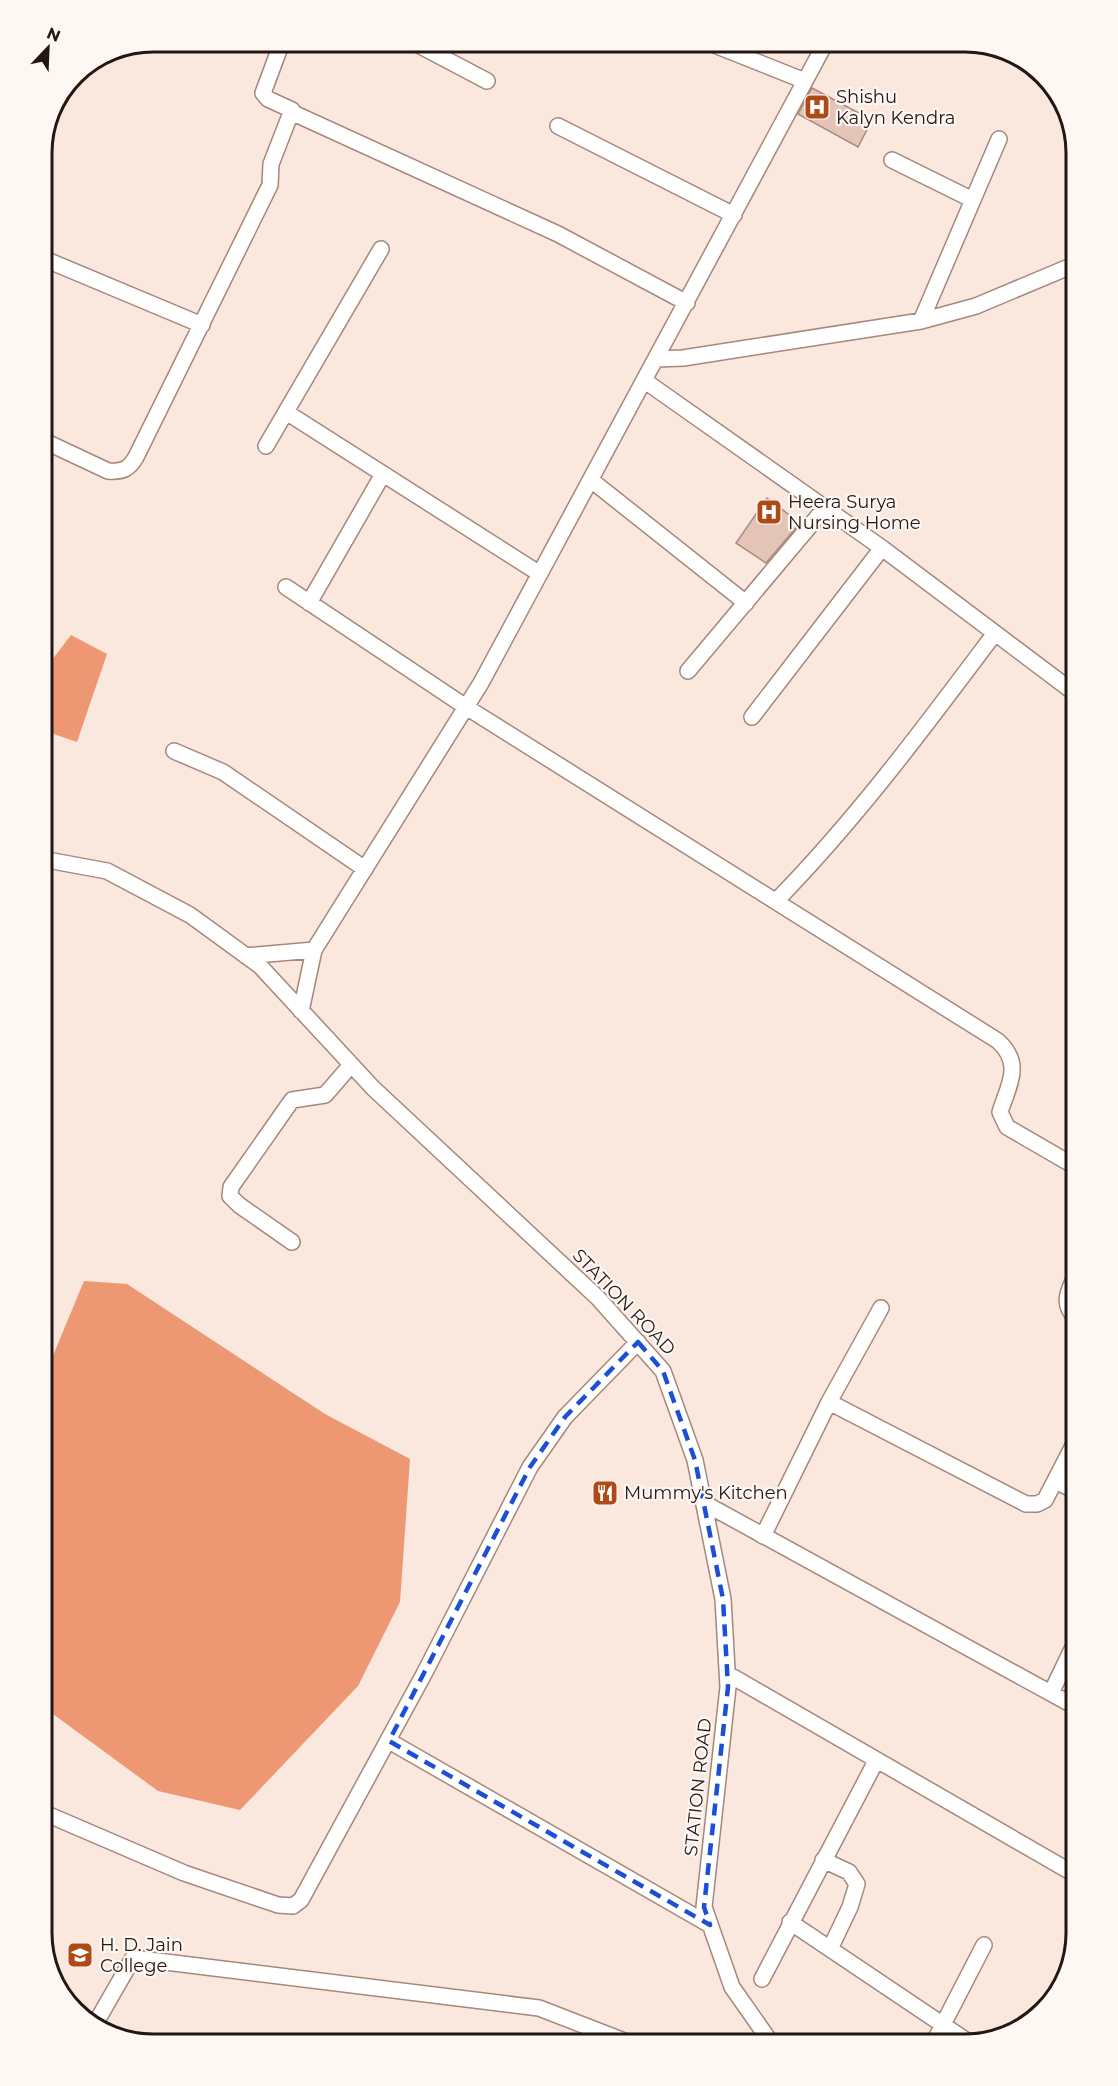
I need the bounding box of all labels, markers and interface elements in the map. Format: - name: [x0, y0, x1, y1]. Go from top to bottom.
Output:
- north arrow: [18, 18, 78, 78]
- text: N: [44, 23, 63, 46]
- place label: Shishu Kalyn Kendra: [836, 86, 955, 129]
- hospital icon: Shishu Kalyn Kendra: [802, 92, 832, 122]
- place label: Heera Surya Nursing Home: [788, 491, 921, 534]
- hospital icon: Heera Surya Nursing Home: [754, 497, 784, 527]
- street label: STATION ROAD: [568, 1244, 680, 1360]
- restaurant icon: Mummy's Kitchen: [590, 1478, 620, 1508]
- place label: Mummy's Kitchen: [624, 1482, 788, 1504]
- street label: STATION ROAD: [680, 1717, 716, 1857]
- place label: H. D. Jain College: [100, 1934, 183, 1977]
- school or university icon: H. D. Jain College: [65, 1940, 95, 1970]

